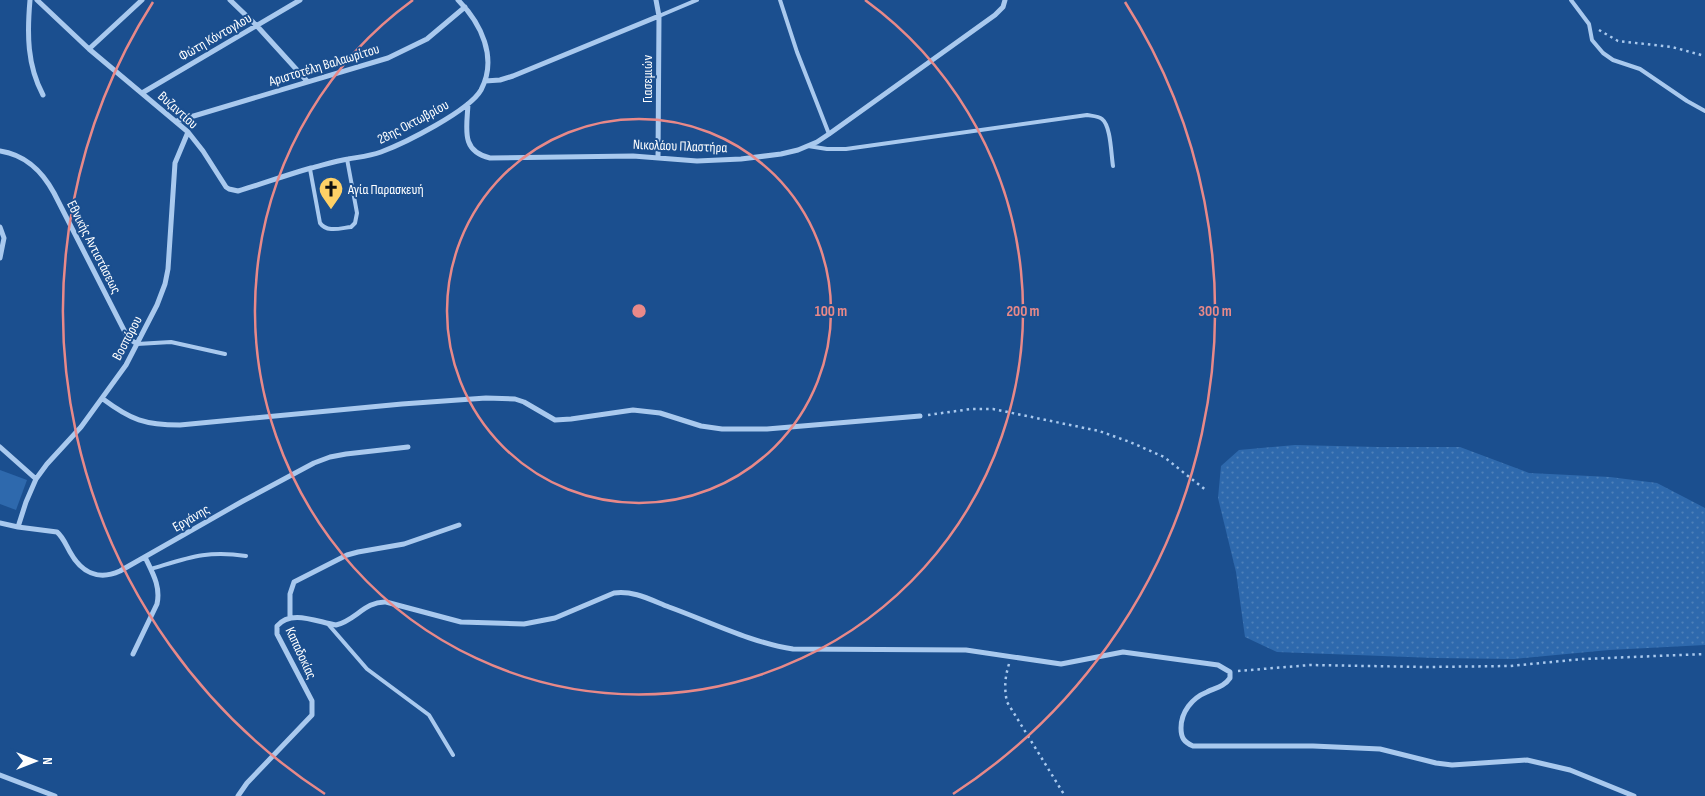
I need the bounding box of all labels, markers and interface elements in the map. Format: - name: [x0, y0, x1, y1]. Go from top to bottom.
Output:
- street label: Φώτη Κόντογλου: [175, 9, 255, 65]
- street label: Αριστοτέλη Βαλαωρίτου: [266, 40, 381, 90]
- street label: Γιασεμιών: [639, 55, 656, 103]
- street label: Βυζαντίου: [154, 88, 202, 133]
- street label: 28ης Οκτωβρίου: [374, 96, 452, 148]
- street label: Νικολάου Πλαστήρα: [633, 136, 728, 156]
- church icon: Αγία Παρασκευή: [318, 176, 344, 210]
- place label: Αγία Παρασκευή: [347, 181, 424, 198]
- street label: Εθνικής Αντιστάσεως: [63, 197, 125, 297]
- centre of rings: [630, 302, 648, 320]
- text: 100 m: [815, 302, 847, 321]
- text: 200 m: [1006, 302, 1040, 321]
- text: 300 m: [1198, 302, 1232, 321]
- street label: Βοσπόρου: [108, 313, 146, 363]
- street label: Εργάνης: [169, 501, 213, 535]
- street label: Καπαδοκίας: [282, 624, 320, 682]
- north arrow: [10, 736, 60, 786]
- text: N: [39, 757, 56, 765]

